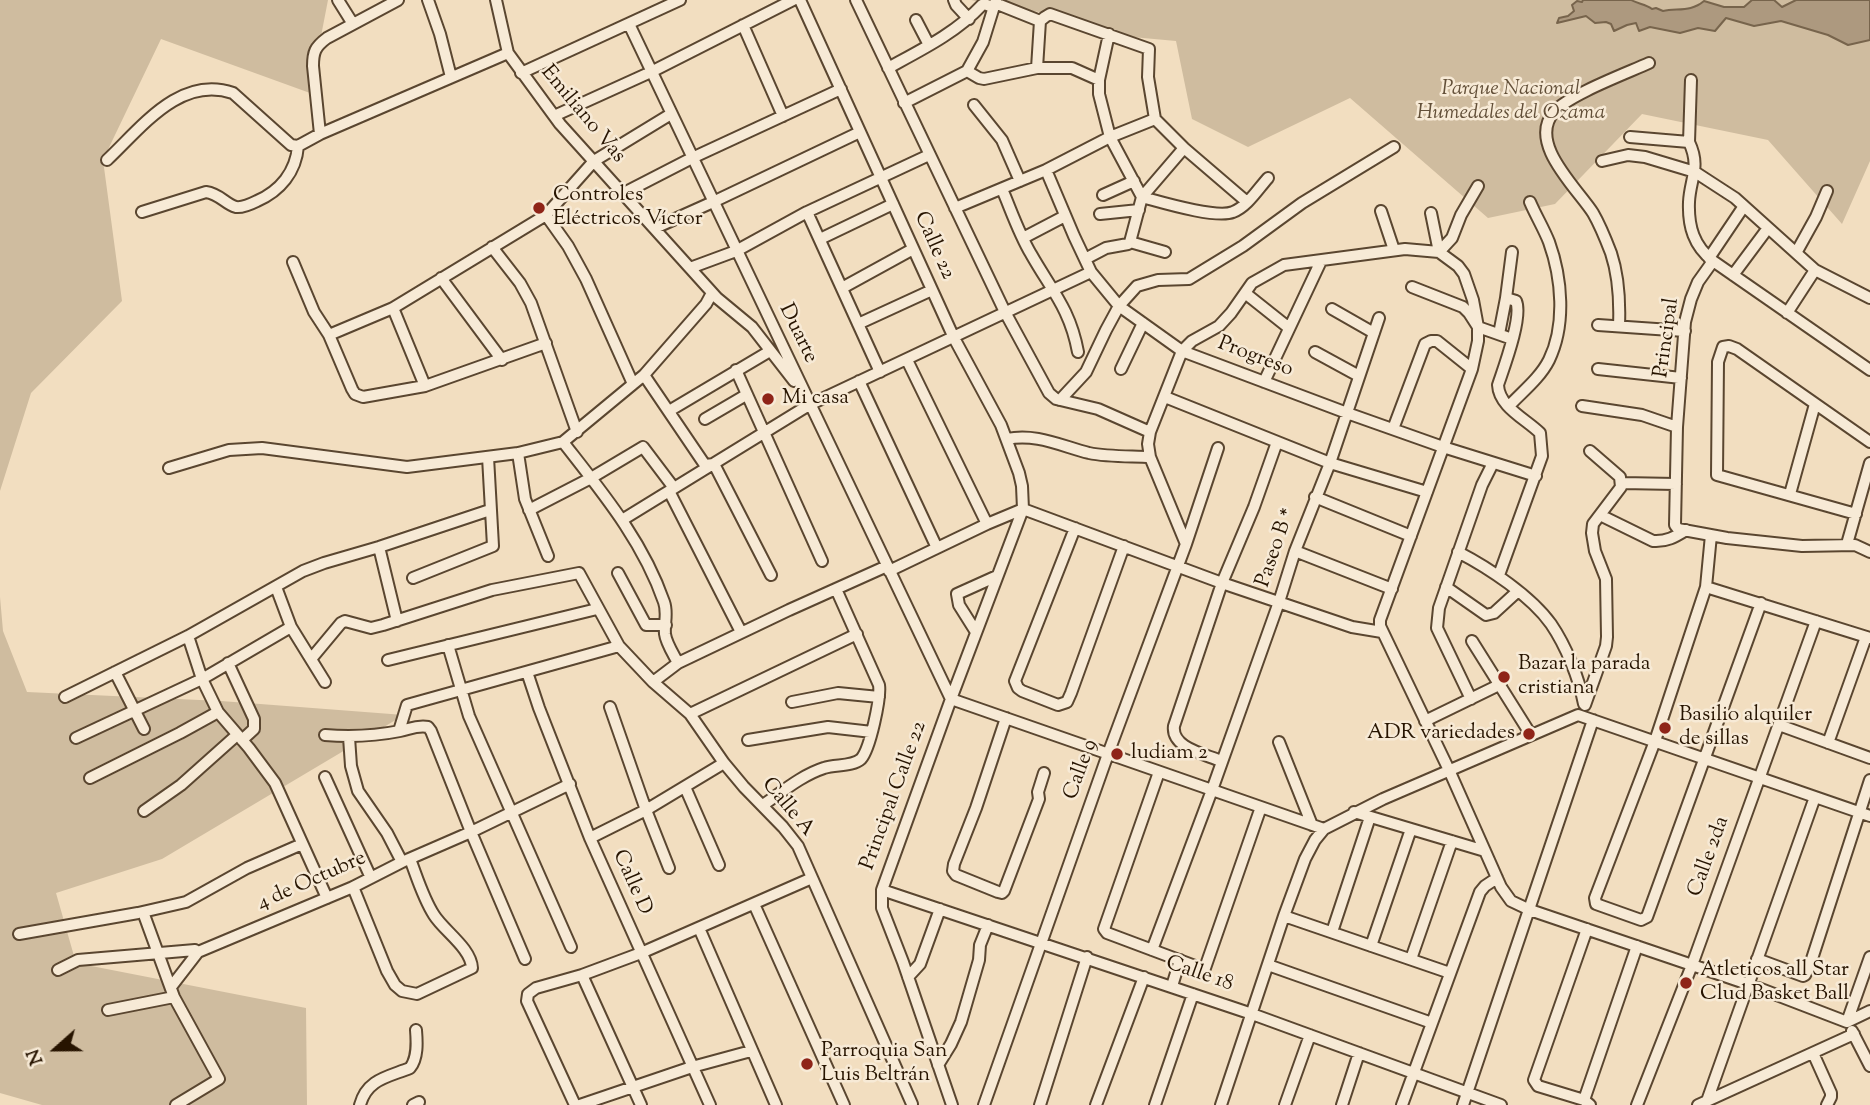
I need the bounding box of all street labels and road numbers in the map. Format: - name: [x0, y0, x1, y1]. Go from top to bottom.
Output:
- street label: Emiliano Vas: [534, 61, 630, 169]
- street label: Calle 22: [907, 208, 959, 284]
- street label: Principal: [1650, 297, 1686, 379]
- street label: Duarte: [772, 300, 822, 368]
- street label: Progreso: [1214, 332, 1296, 384]
- street label: Paseo B *: [1252, 505, 1302, 591]
- street label: Principal Calle 22: [856, 718, 934, 874]
- street label: Calle 9: [1060, 736, 1104, 804]
- street label: Calle A: [755, 773, 819, 843]
- street label: Calle 2da: [1684, 813, 1736, 901]
- street label: Calle D: [606, 846, 656, 920]
- street label: 4 de Octubre: [254, 847, 370, 917]
- street label: Calle 18: [1162, 952, 1236, 998]

